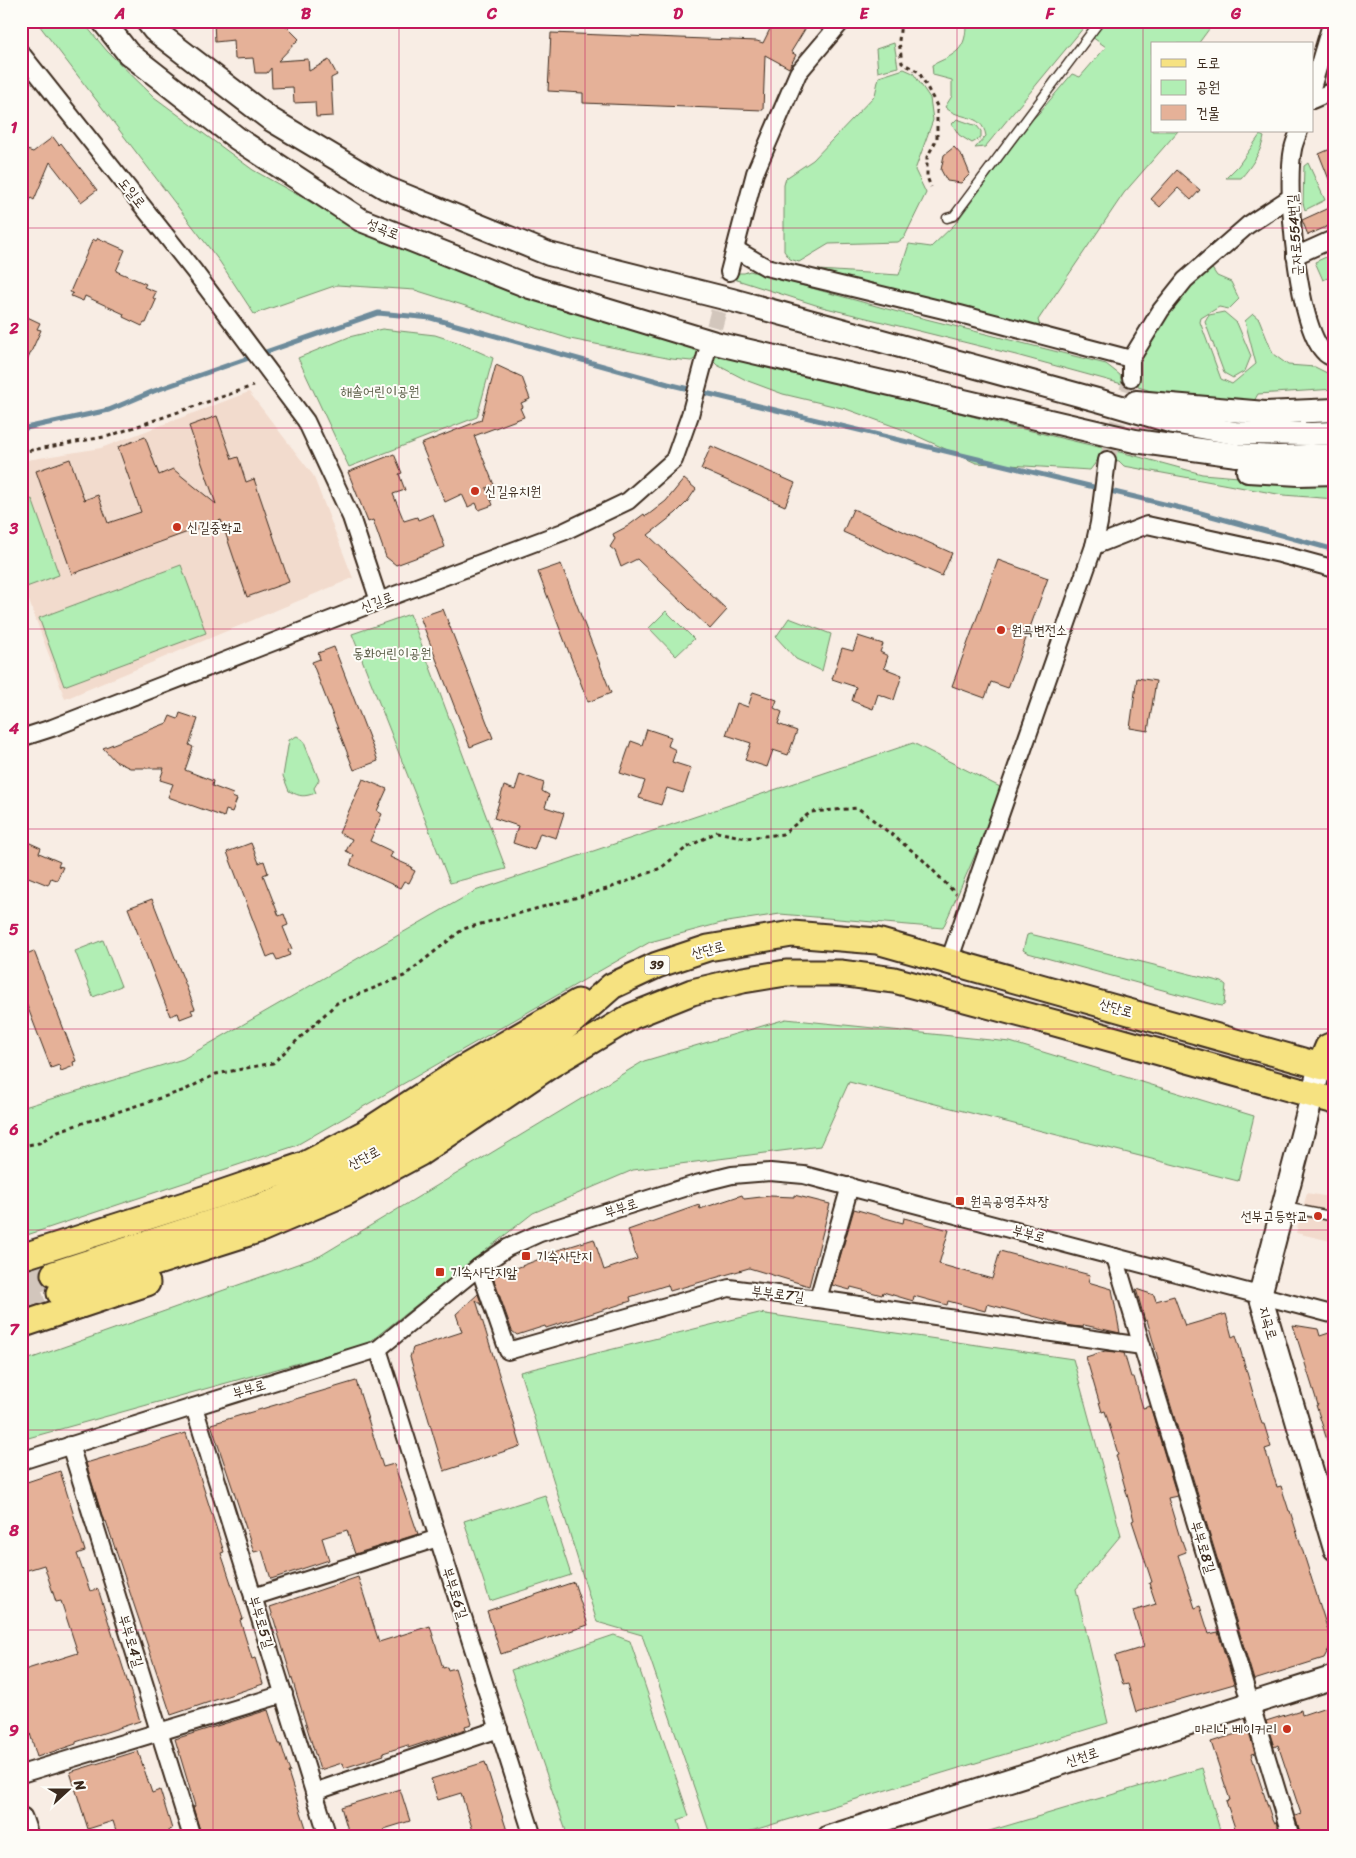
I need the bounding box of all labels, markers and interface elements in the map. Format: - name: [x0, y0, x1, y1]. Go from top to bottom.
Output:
- text: A: [114, 0, 125, 28]
- text: B: [301, 0, 312, 28]
- text: C: [486, 0, 498, 28]
- text: D: [673, 0, 683, 28]
- text: E: [860, 0, 870, 28]
- text: F: [1045, 0, 1056, 28]
- text: G: [1230, 0, 1242, 28]
- legend: [1151, 42, 1314, 132]
- text: 도로: [1196, 50, 1220, 76]
- text: 공원: [1196, 74, 1220, 100]
- text: 건물: [1196, 100, 1220, 126]
- text: 1: [11, 113, 18, 142]
- street label: 도일로: [112, 172, 152, 214]
- street label: 군자로554번길: [1280, 192, 1310, 277]
- street label: 성곡로: [363, 211, 403, 247]
- text: 2: [8, 314, 19, 343]
- park label: 해솔어린이공원: [341, 379, 419, 404]
- place label: 신길유치원: [485, 479, 541, 504]
- marker: 신길유치원: [469, 485, 481, 497]
- text: 3: [9, 514, 19, 543]
- place label: 신길중학교: [187, 515, 243, 540]
- marker: 신길중학교: [171, 521, 183, 533]
- street label: 신길로: [357, 584, 397, 620]
- place label: 원곡변전소: [1011, 618, 1067, 643]
- marker: 원곡변전소: [995, 624, 1007, 636]
- park label: 동화어린이공원: [353, 641, 431, 666]
- text: 4: [8, 714, 19, 743]
- text: 5: [9, 915, 19, 944]
- street label: 산단로: [689, 934, 727, 966]
- road number: 39: [644, 956, 670, 974]
- street label: 산단로: [1096, 991, 1136, 1025]
- text: 6: [8, 1115, 19, 1144]
- street label: 산단로: [343, 1139, 385, 1177]
- place label: 원곡공영주차장: [970, 1189, 1050, 1214]
- street label: 부부로: [601, 1191, 641, 1225]
- marker: 원곡공영주차장: [954, 1195, 966, 1207]
- place label: 선부고등학교: [1240, 1204, 1308, 1229]
- marker: 선부고등학교: [1312, 1210, 1324, 1222]
- street label: 부부로: [1009, 1218, 1049, 1250]
- place label: 기숙사단지: [536, 1244, 592, 1269]
- marker: 기숙사단지: [520, 1250, 532, 1262]
- place label: 기숙사단지앞: [450, 1260, 518, 1285]
- marker: 기숙사단지앞: [434, 1266, 446, 1278]
- street label: 부부로7길: [750, 1278, 807, 1310]
- street label: 지곡로: [1251, 1303, 1285, 1343]
- text: 7: [9, 1315, 20, 1344]
- street label: 부부로: [229, 1372, 269, 1406]
- text: 8: [8, 1516, 19, 1545]
- street label: 부부로8길: [1183, 1518, 1223, 1577]
- street label: 부부로6길: [435, 1564, 475, 1623]
- street label: 부부로5길: [241, 1593, 281, 1652]
- street label: 부부로4길: [111, 1612, 151, 1671]
- text: 9: [9, 1716, 19, 1745]
- place label: 마리나 베이커리: [1195, 1717, 1277, 1742]
- marker: 마리나 베이커리: [1281, 1723, 1293, 1735]
- street label: 신천로: [1062, 1740, 1102, 1774]
- north arrow: [42, 1766, 92, 1816]
- text: N: [66, 1776, 93, 1795]

